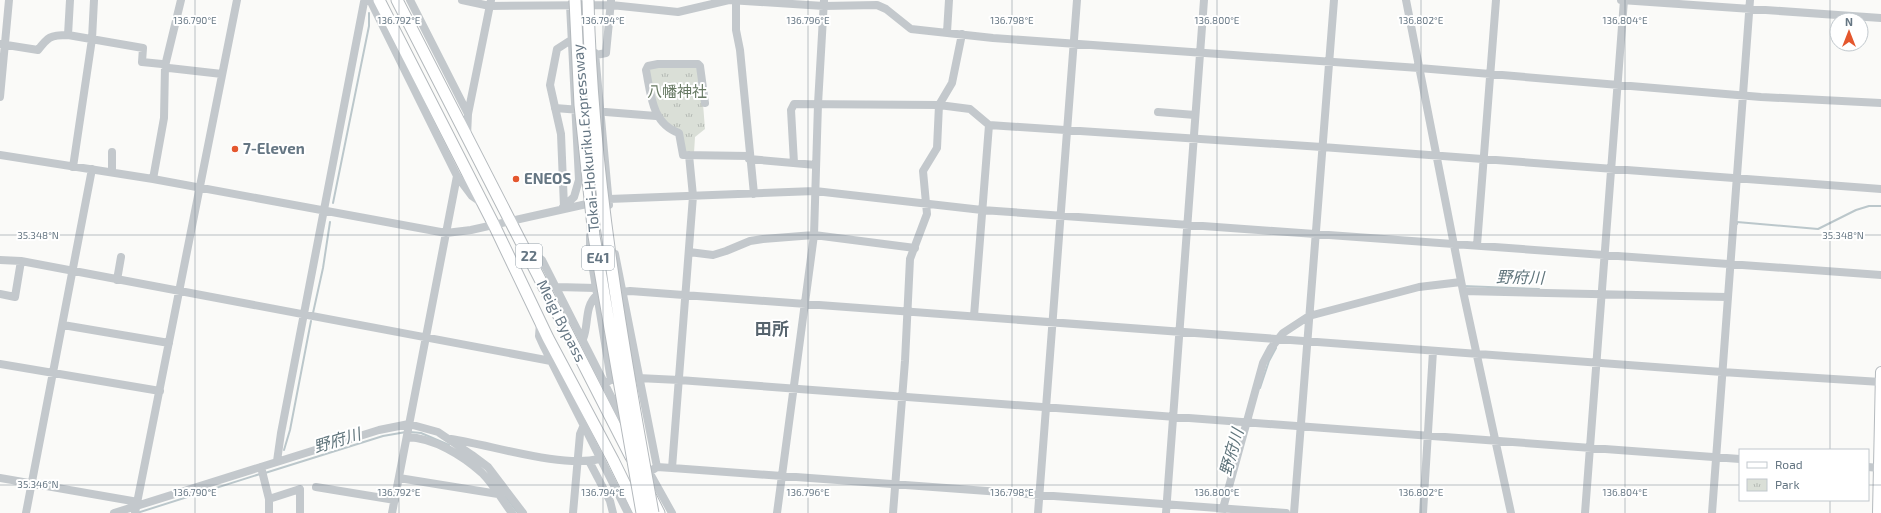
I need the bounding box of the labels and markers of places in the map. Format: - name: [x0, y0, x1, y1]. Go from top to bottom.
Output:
- place label: 7-Eleven: [243, 139, 305, 157]
- marker: 7-Eleven: [230, 144, 240, 154]
- place label: ENEOS: [524, 169, 571, 187]
- marker: ENEOS: [511, 174, 521, 184]

